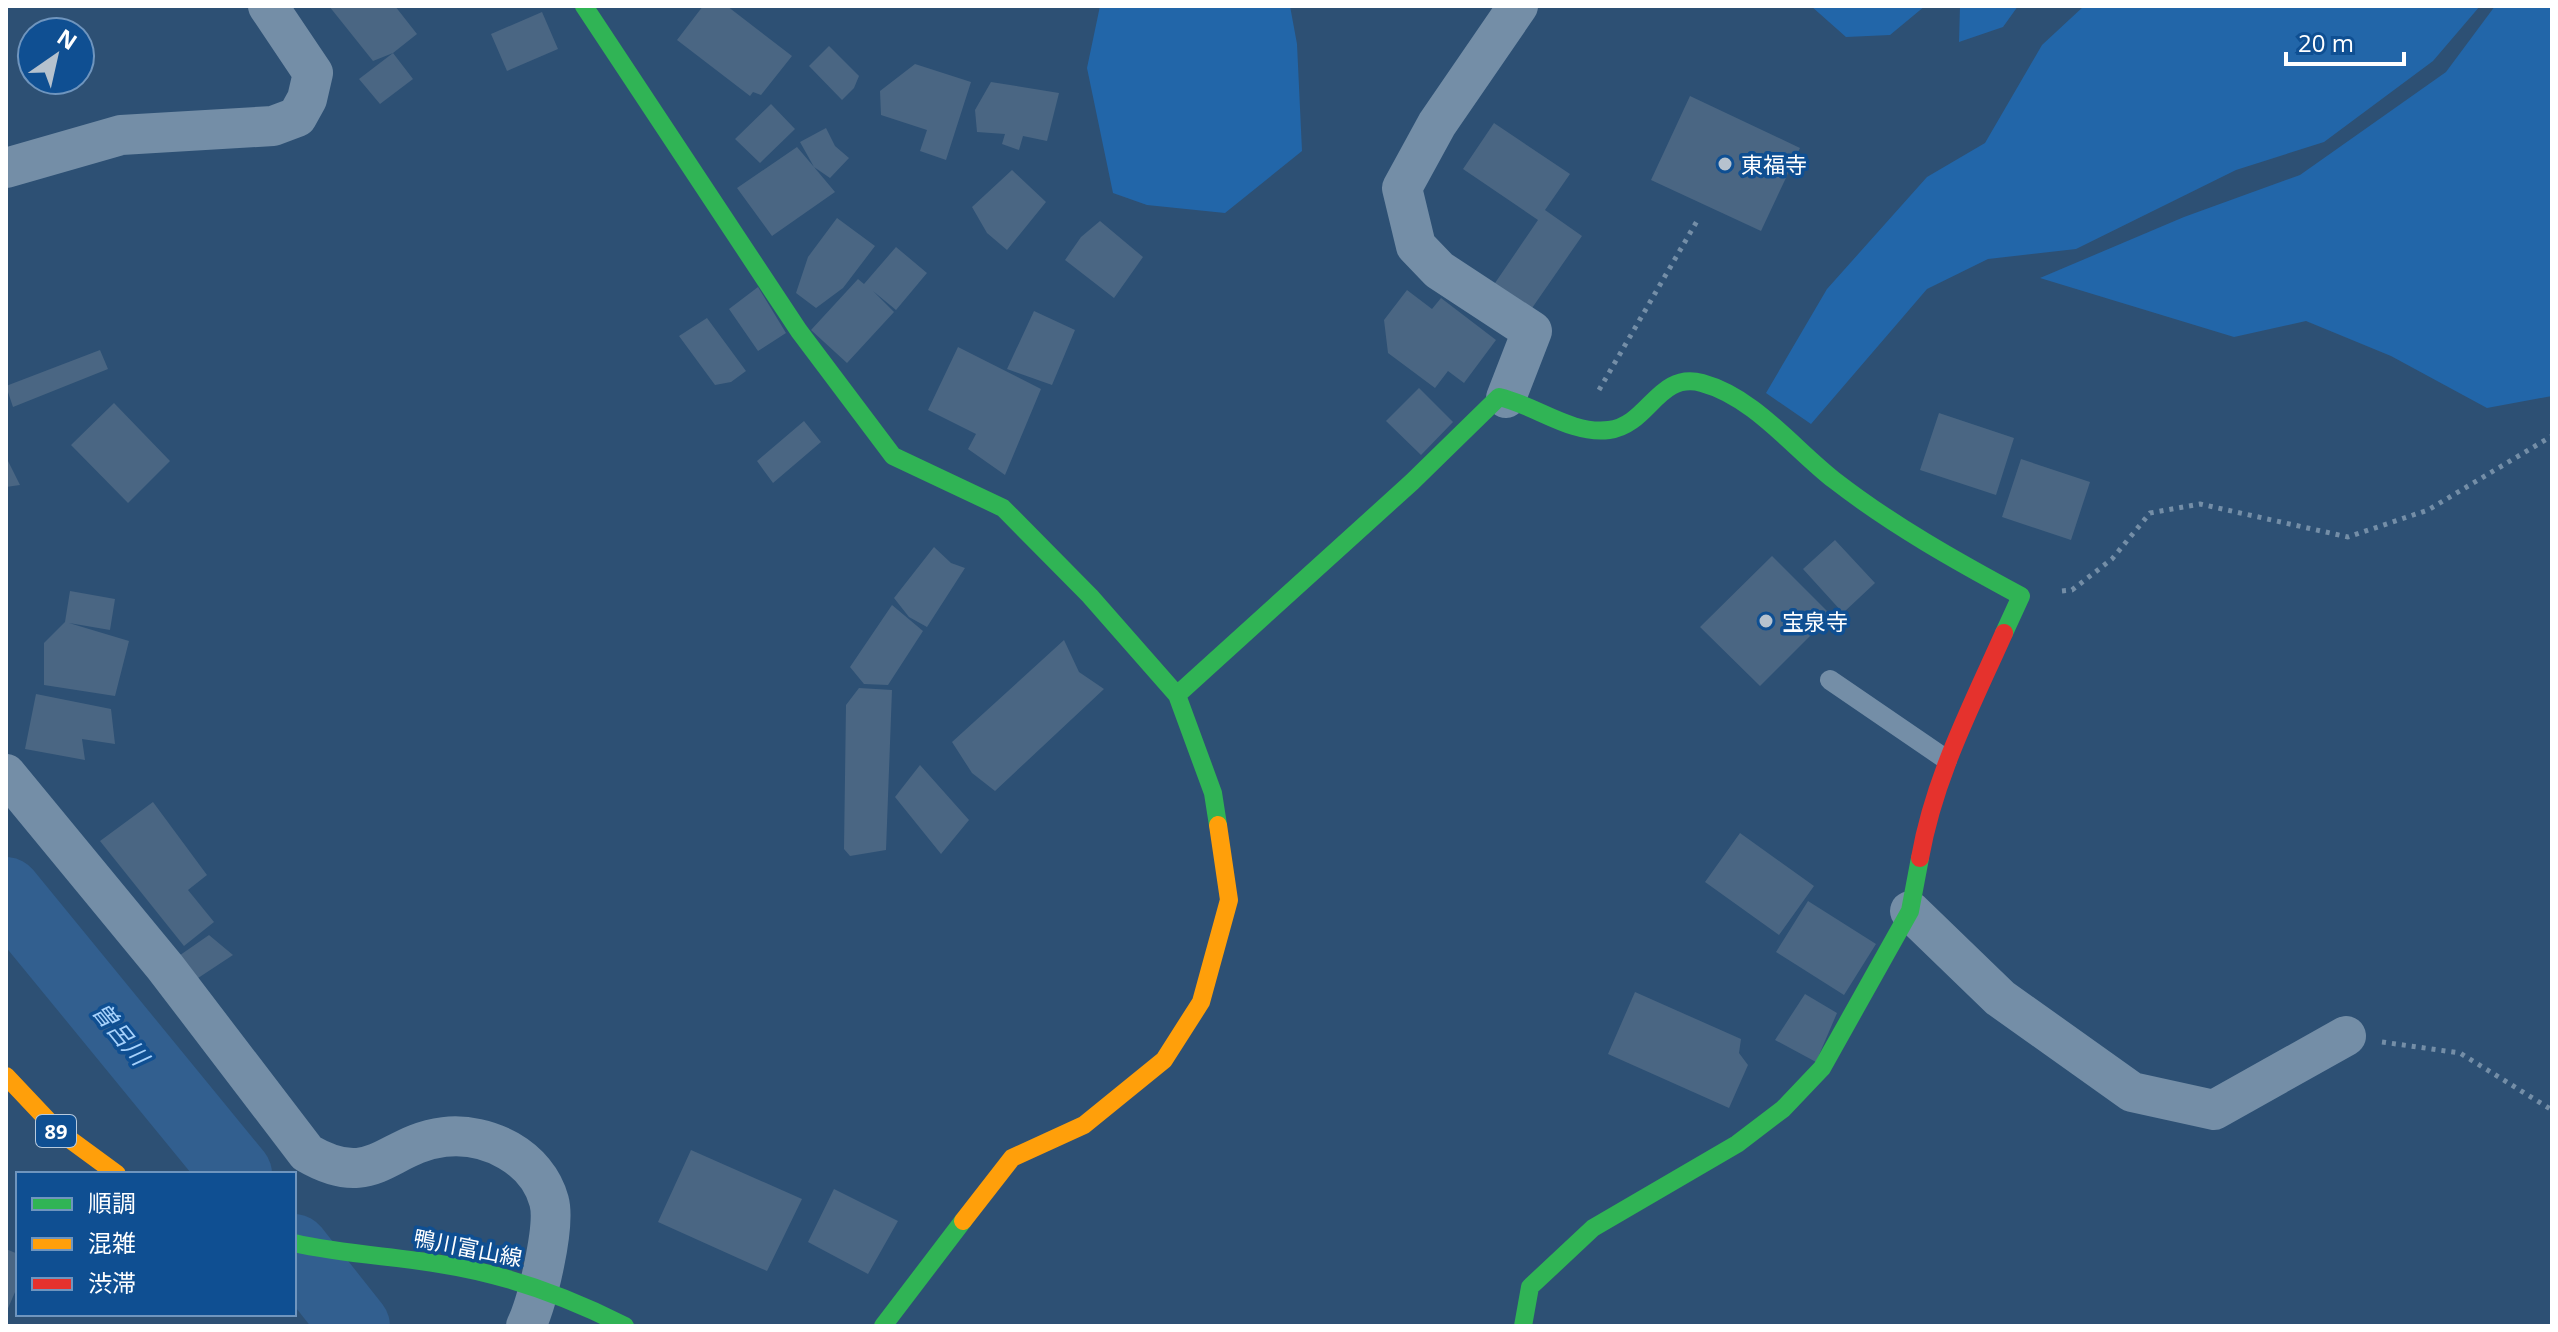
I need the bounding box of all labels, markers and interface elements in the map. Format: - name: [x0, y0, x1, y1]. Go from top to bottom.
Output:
- north arrow: [16, 16, 96, 96]
- scale bar: [2286, 16, 2404, 66]
- text: N: [52, 21, 84, 56]
- text: 20 m: [2298, 26, 2354, 59]
- place label: 東福寺: [1741, 149, 1807, 179]
- marker: 東福寺: [1716, 155, 1734, 173]
- place label: 宝泉寺: [1782, 606, 1848, 636]
- marker: 宝泉寺: [1757, 612, 1775, 630]
- water label: 曽呂川: [86, 995, 158, 1074]
- road number: 89: [36, 1115, 76, 1147]
- legend: [16, 1172, 296, 1316]
- text: 順調: [88, 1186, 136, 1219]
- street label: 鴨川富山線: [411, 1222, 525, 1272]
- text: 混雑: [88, 1226, 136, 1259]
- text: 渋滞: [88, 1266, 136, 1299]

